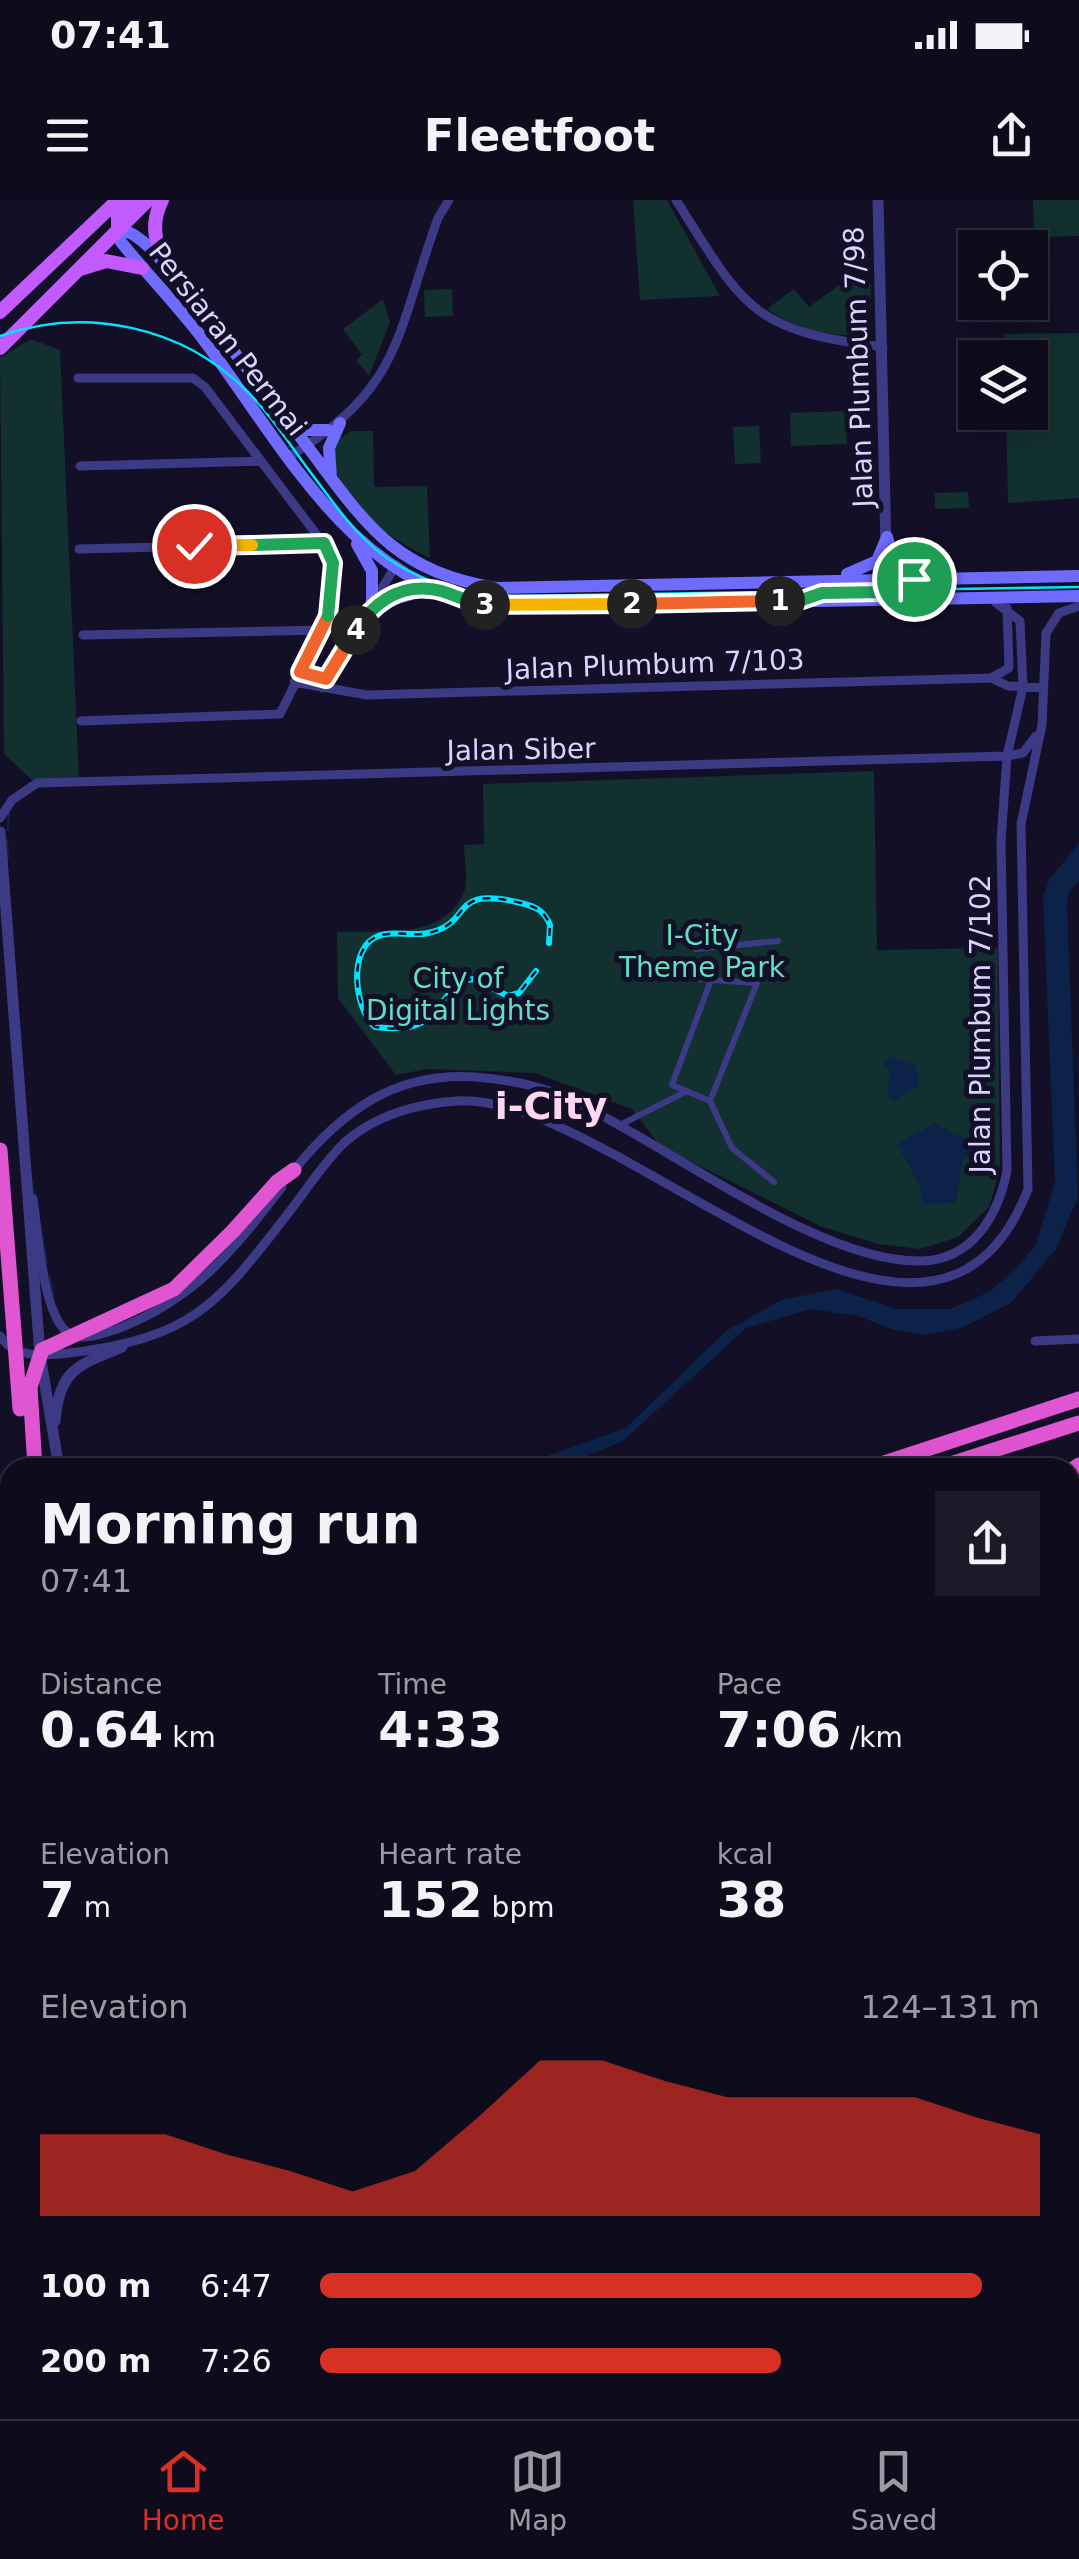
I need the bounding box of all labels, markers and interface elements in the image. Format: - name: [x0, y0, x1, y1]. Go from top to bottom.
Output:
- text: 07:41: [50, 13, 171, 57]
- icon: menu: [40, 108, 95, 163]
- icon: share: [984, 108, 1039, 163]
- text: Fleetfoot: [424, 109, 655, 162]
- street label: Jalan Plumbum 7/98: [837, 226, 880, 510]
- map controls: [958, 230, 1048, 430]
- button: locate: [958, 230, 1048, 320]
- street label: Persiaran Permai: [142, 236, 313, 442]
- button: layers: [958, 340, 1048, 430]
- pin: [152, 504, 237, 589]
- icon: check: [167, 519, 222, 574]
- pin: [872, 537, 957, 622]
- icon: arrive: [887, 552, 942, 607]
- pin: 1: [755, 576, 805, 626]
- pin: 2: [607, 579, 657, 629]
- pin: 3: [460, 580, 510, 630]
- text: 1: [770, 584, 790, 617]
- text: 2: [622, 587, 642, 620]
- text: 3: [475, 588, 495, 621]
- pin: 4: [331, 605, 381, 655]
- text: 4: [346, 613, 366, 646]
- street label: Jalan Plumbum 7/103: [503, 643, 805, 686]
- street label: Jalan Siber: [444, 732, 596, 767]
- street label: Jalan Plumbum 7/102: [964, 874, 997, 1176]
- park label: I-City Theme Park: [618, 919, 786, 984]
- park label: City of Digital Lights: [366, 962, 550, 1027]
- district label: i-City: [495, 1084, 608, 1128]
- button: share: [935, 1491, 1040, 1596]
- text: Morning run: [40, 1492, 421, 1556]
- text: 07:41: [40, 1562, 132, 1600]
- text: Distance: [40, 1668, 162, 1701]
- text: Time: [378, 1668, 447, 1701]
- text: Pace: [717, 1668, 782, 1701]
- text: 0.64: [40, 1701, 163, 1759]
- text: 4:33: [378, 1701, 503, 1759]
- text: 7:06: [717, 1701, 841, 1759]
- text: km: [163, 1721, 216, 1754]
- text: /km: [841, 1721, 903, 1754]
- text: Elevation: [40, 1838, 170, 1871]
- text: Heart rate: [378, 1838, 522, 1871]
- text: kcal: [717, 1838, 773, 1871]
- text: 7: [40, 1871, 75, 1929]
- text: 152: [378, 1871, 483, 1929]
- text: 38: [717, 1871, 786, 1929]
- text: m: [75, 1891, 111, 1924]
- text: bpm: [483, 1891, 554, 1924]
- text: Elevation: [40, 1988, 189, 2026]
- text: 124–131 m: [861, 1988, 1040, 2026]
- text: 100 m: [40, 2267, 151, 2305]
- text: 6:47: [200, 2267, 272, 2305]
- text: 200 m: [40, 2342, 151, 2380]
- text: 7:26: [200, 2342, 272, 2380]
- tab: Home: [142, 2444, 224, 2537]
- tab: Map: [508, 2444, 567, 2537]
- tab: Saved: [851, 2444, 937, 2537]

